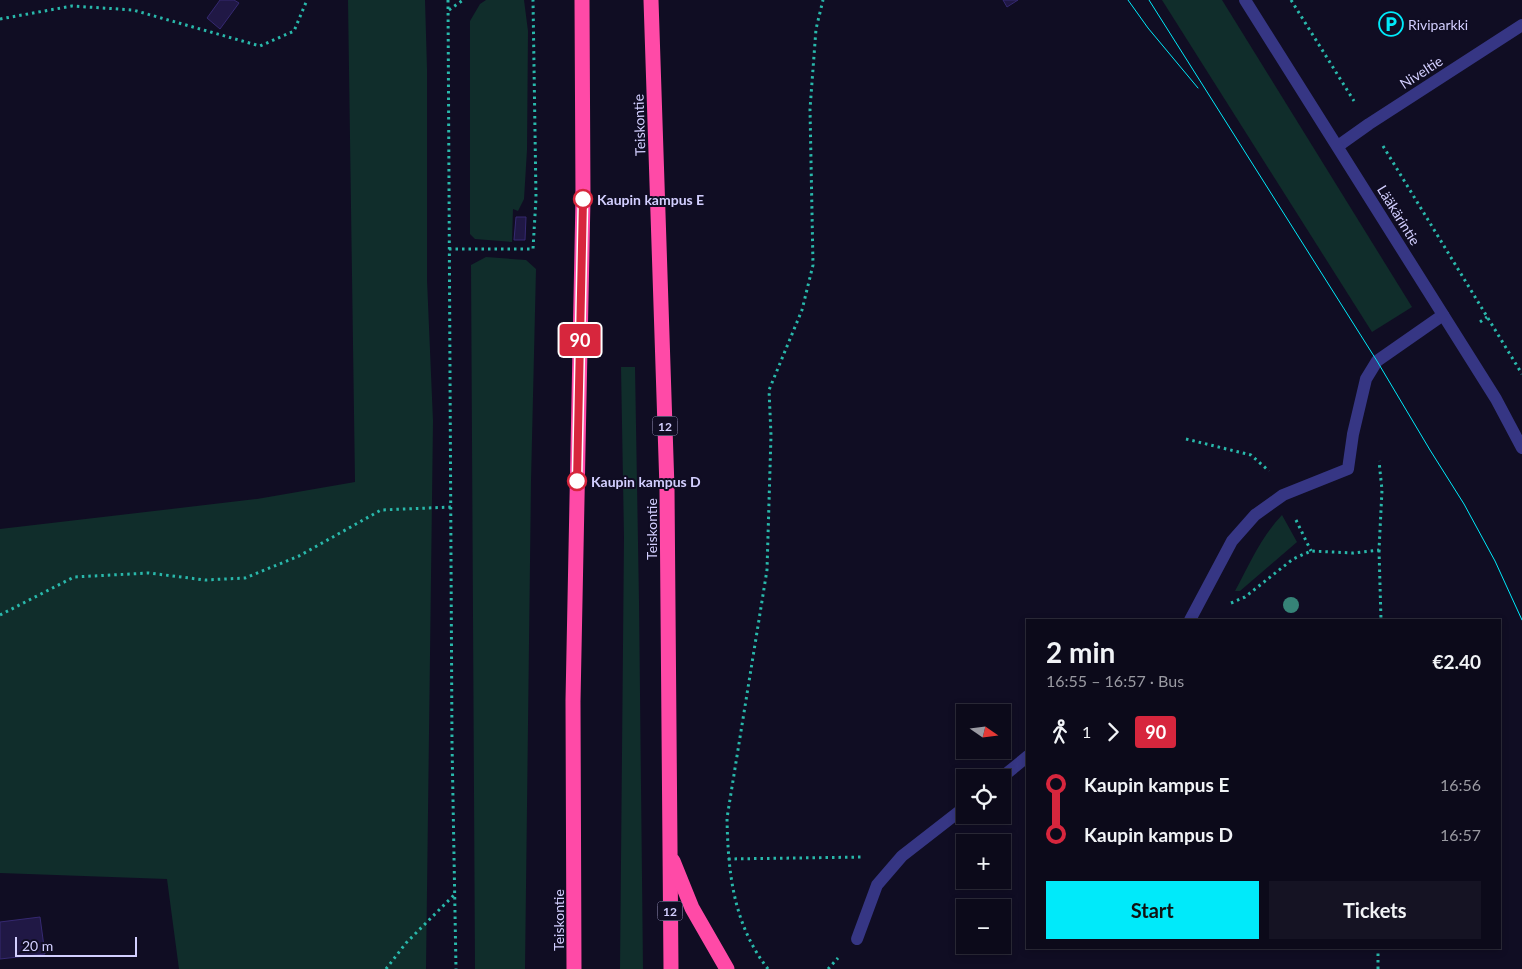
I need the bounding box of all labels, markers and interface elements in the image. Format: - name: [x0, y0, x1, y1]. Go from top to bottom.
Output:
- parking icon: Riviparkki: [1378, 11, 1404, 37]
- place label: Riviparkki: [1408, 16, 1468, 33]
- street label: Niveltie: [1396, 52, 1446, 92]
- street label: Teiskontie: [629, 94, 649, 156]
- street label: Lääkärintie: [1374, 182, 1424, 248]
- marker: Kaupin kampus E: [573, 189, 593, 209]
- place label: Kaupin kampus E: [597, 191, 704, 208]
- line badge: 90: [558, 324, 602, 356]
- text: 90: [570, 329, 590, 351]
- road number: 12: [652, 416, 678, 436]
- marker: Kaupin kampus D: [567, 471, 587, 491]
- place label: Kaupin kampus D: [591, 473, 701, 490]
- street label: Teiskontie: [643, 498, 660, 560]
- text: 2 min: [1046, 635, 1115, 669]
- text: €2.40: [1432, 650, 1481, 673]
- text: 16:55 – 16:57 · Bus: [1046, 671, 1184, 690]
- north arrow: [956, 704, 1011, 759]
- map controls: [956, 704, 1011, 954]
- icon: walk: [1046, 718, 1074, 746]
- icon: forward: [1099, 718, 1127, 746]
- text: 90: [1145, 721, 1166, 743]
- text: 1: [1082, 722, 1091, 741]
- button: locate: [956, 769, 1011, 824]
- text: Kaupin kampus E: [1084, 773, 1229, 796]
- text: 16:56: [1440, 775, 1481, 794]
- text: Kaupin kampus D: [1084, 823, 1233, 846]
- text: 16:57: [1440, 825, 1481, 844]
- button: +: [956, 834, 1011, 889]
- button: Start: [1046, 881, 1259, 939]
- button: Tickets: [1269, 881, 1481, 939]
- street label: Teiskontie: [550, 889, 567, 951]
- button: −: [956, 899, 1011, 954]
- road number: 12: [658, 901, 682, 920]
- scale bar: [15, 934, 138, 957]
- text: 20 m: [22, 937, 53, 954]

